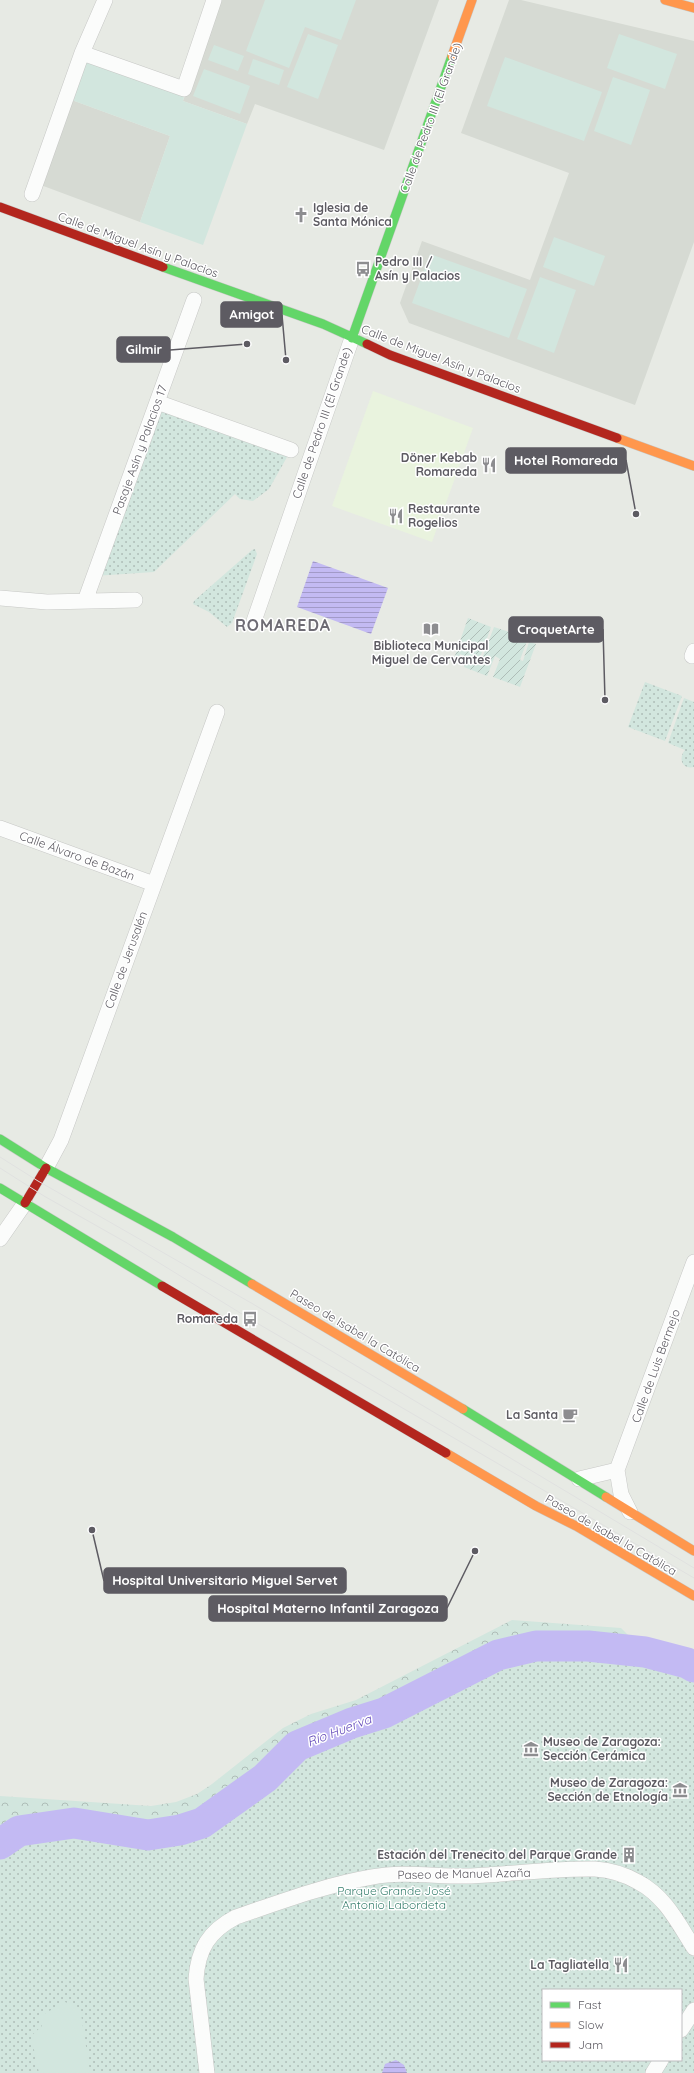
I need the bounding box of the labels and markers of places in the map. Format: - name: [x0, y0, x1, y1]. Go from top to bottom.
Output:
- place label: Iglesia de Santa Mónica: [313, 200, 392, 229]
- church icon: Iglesia de Santa Mónica: [292, 206, 310, 224]
- place label: Pedro III / Asín y Palacios: [375, 254, 460, 283]
- bus stop icon: Pedro III / Asín y Palacios: [354, 260, 372, 278]
- callout: Amigot: [221, 302, 282, 327]
- callout: Gilmir: [117, 337, 170, 362]
- callout: Hotel Romareda: [506, 448, 626, 473]
- place label: Döner Kebab Romareda: [401, 450, 477, 479]
- restaurant icon: Döner Kebab Romareda: [480, 456, 498, 474]
- place label: Restaurante Rogelios: [408, 501, 480, 530]
- restaurant icon: Restaurante Rogelios: [387, 507, 405, 525]
- callout: CroquetArte: [509, 617, 603, 642]
- library icon: Biblioteca Municipal Miguel de Cervantes: [422, 620, 440, 638]
- place label: Biblioteca Municipal Miguel de Cervantes: [372, 638, 490, 667]
- bus stop icon: Romareda: [241, 1310, 259, 1328]
- place label: Romareda: [177, 1311, 238, 1326]
- cafe icon: La Santa: [561, 1406, 579, 1424]
- place label: La Santa: [506, 1407, 558, 1422]
- callout: Hospital Universitario Miguel Servet: [104, 1568, 346, 1593]
- callout: Hospital Materno Infantil Zaragoza: [209, 1596, 447, 1621]
- place label: Museo de Zaragoza: Sección Cerámica: [543, 1734, 661, 1763]
- museum icon: Museo de Zaragoza: Sección Cerámica: [522, 1740, 540, 1758]
- place label: Museo de Zaragoza: Sección de Etnología: [547, 1775, 668, 1804]
- museum icon: Museo de Zaragoza: Sección de Etnología: [671, 1781, 689, 1799]
- building icon: Estación del Trenecito del Parque Grande: [620, 1846, 638, 1864]
- place label: Estación del Trenecito del Parque Grande: [377, 1847, 617, 1862]
- restaurant icon: La Tagliatella: [612, 1956, 630, 1974]
- place label: La Tagliatella: [530, 1957, 609, 1972]

